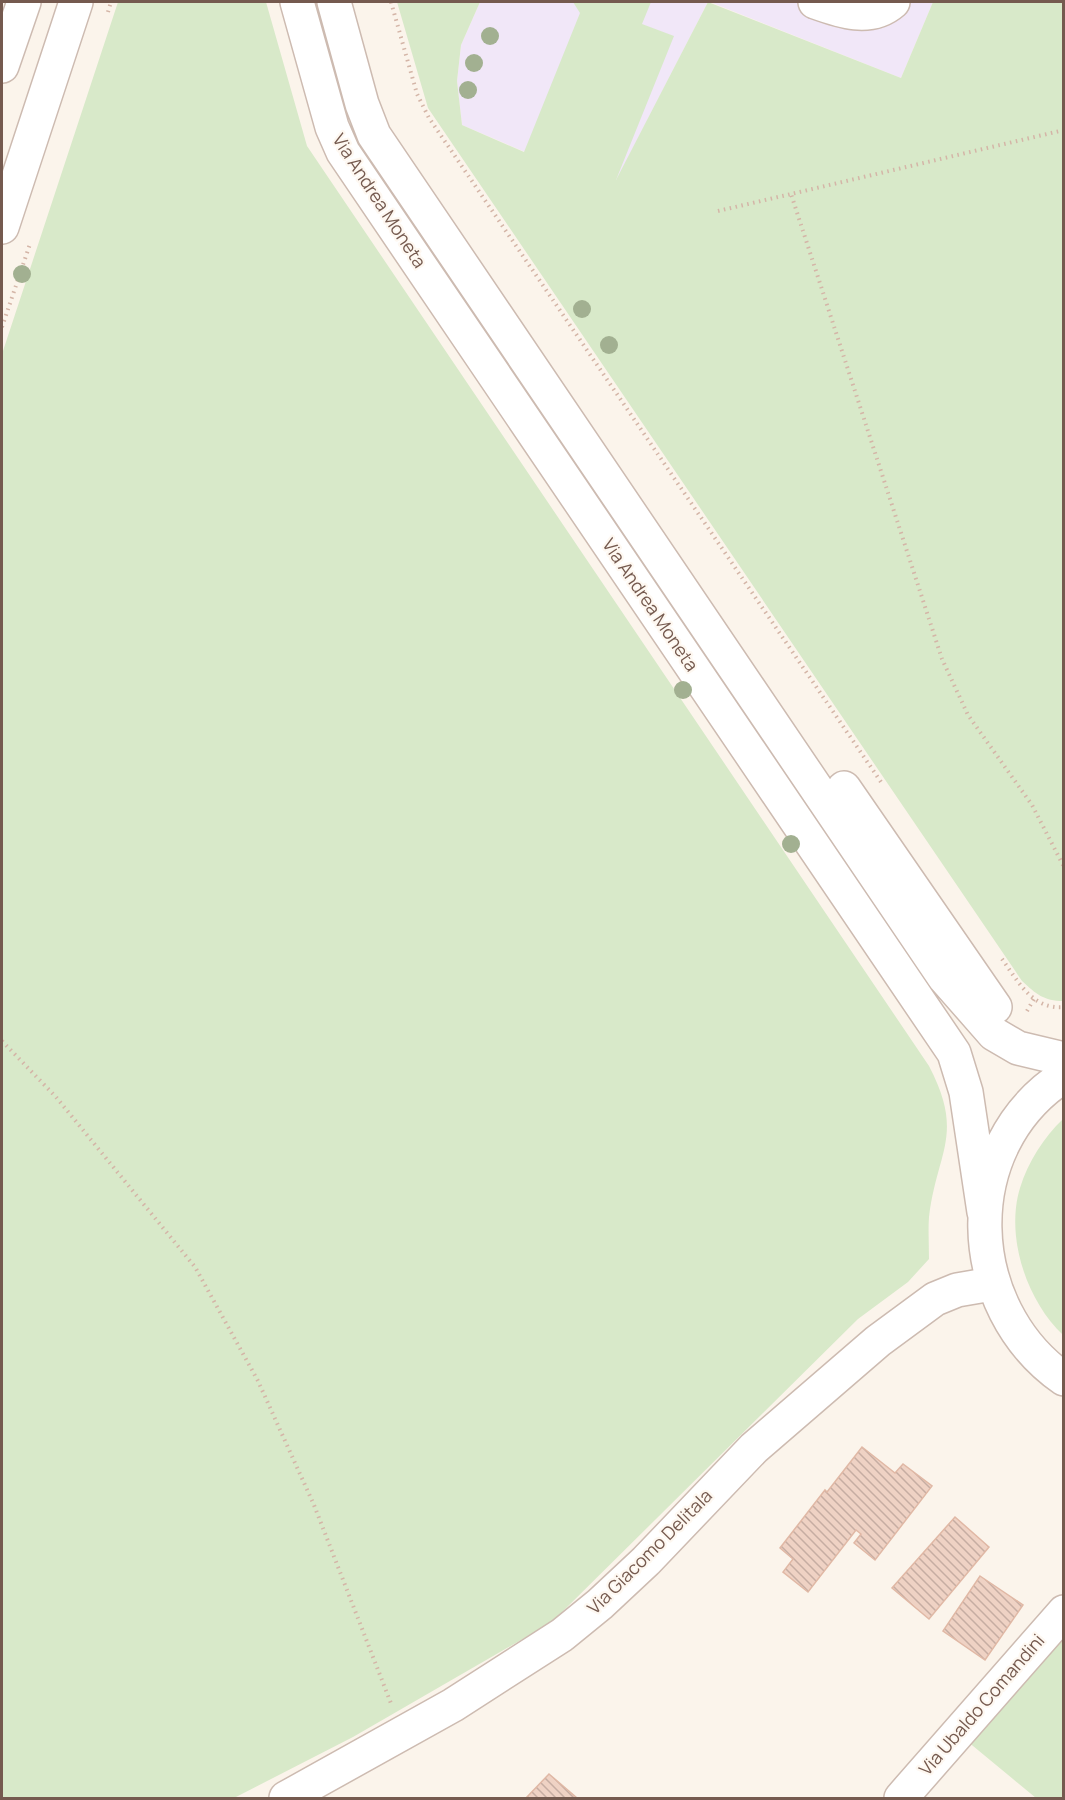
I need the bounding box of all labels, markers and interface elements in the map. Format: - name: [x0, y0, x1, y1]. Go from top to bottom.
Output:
- street label: Via Andrea Moneta: [327, 129, 432, 272]
- street label: Via Andrea Moneta: [597, 533, 704, 676]
- street label: Via Giacomo Delitala: [582, 1484, 717, 1619]
- street label: Via Ubaldo Comandini: [913, 1629, 1049, 1780]

